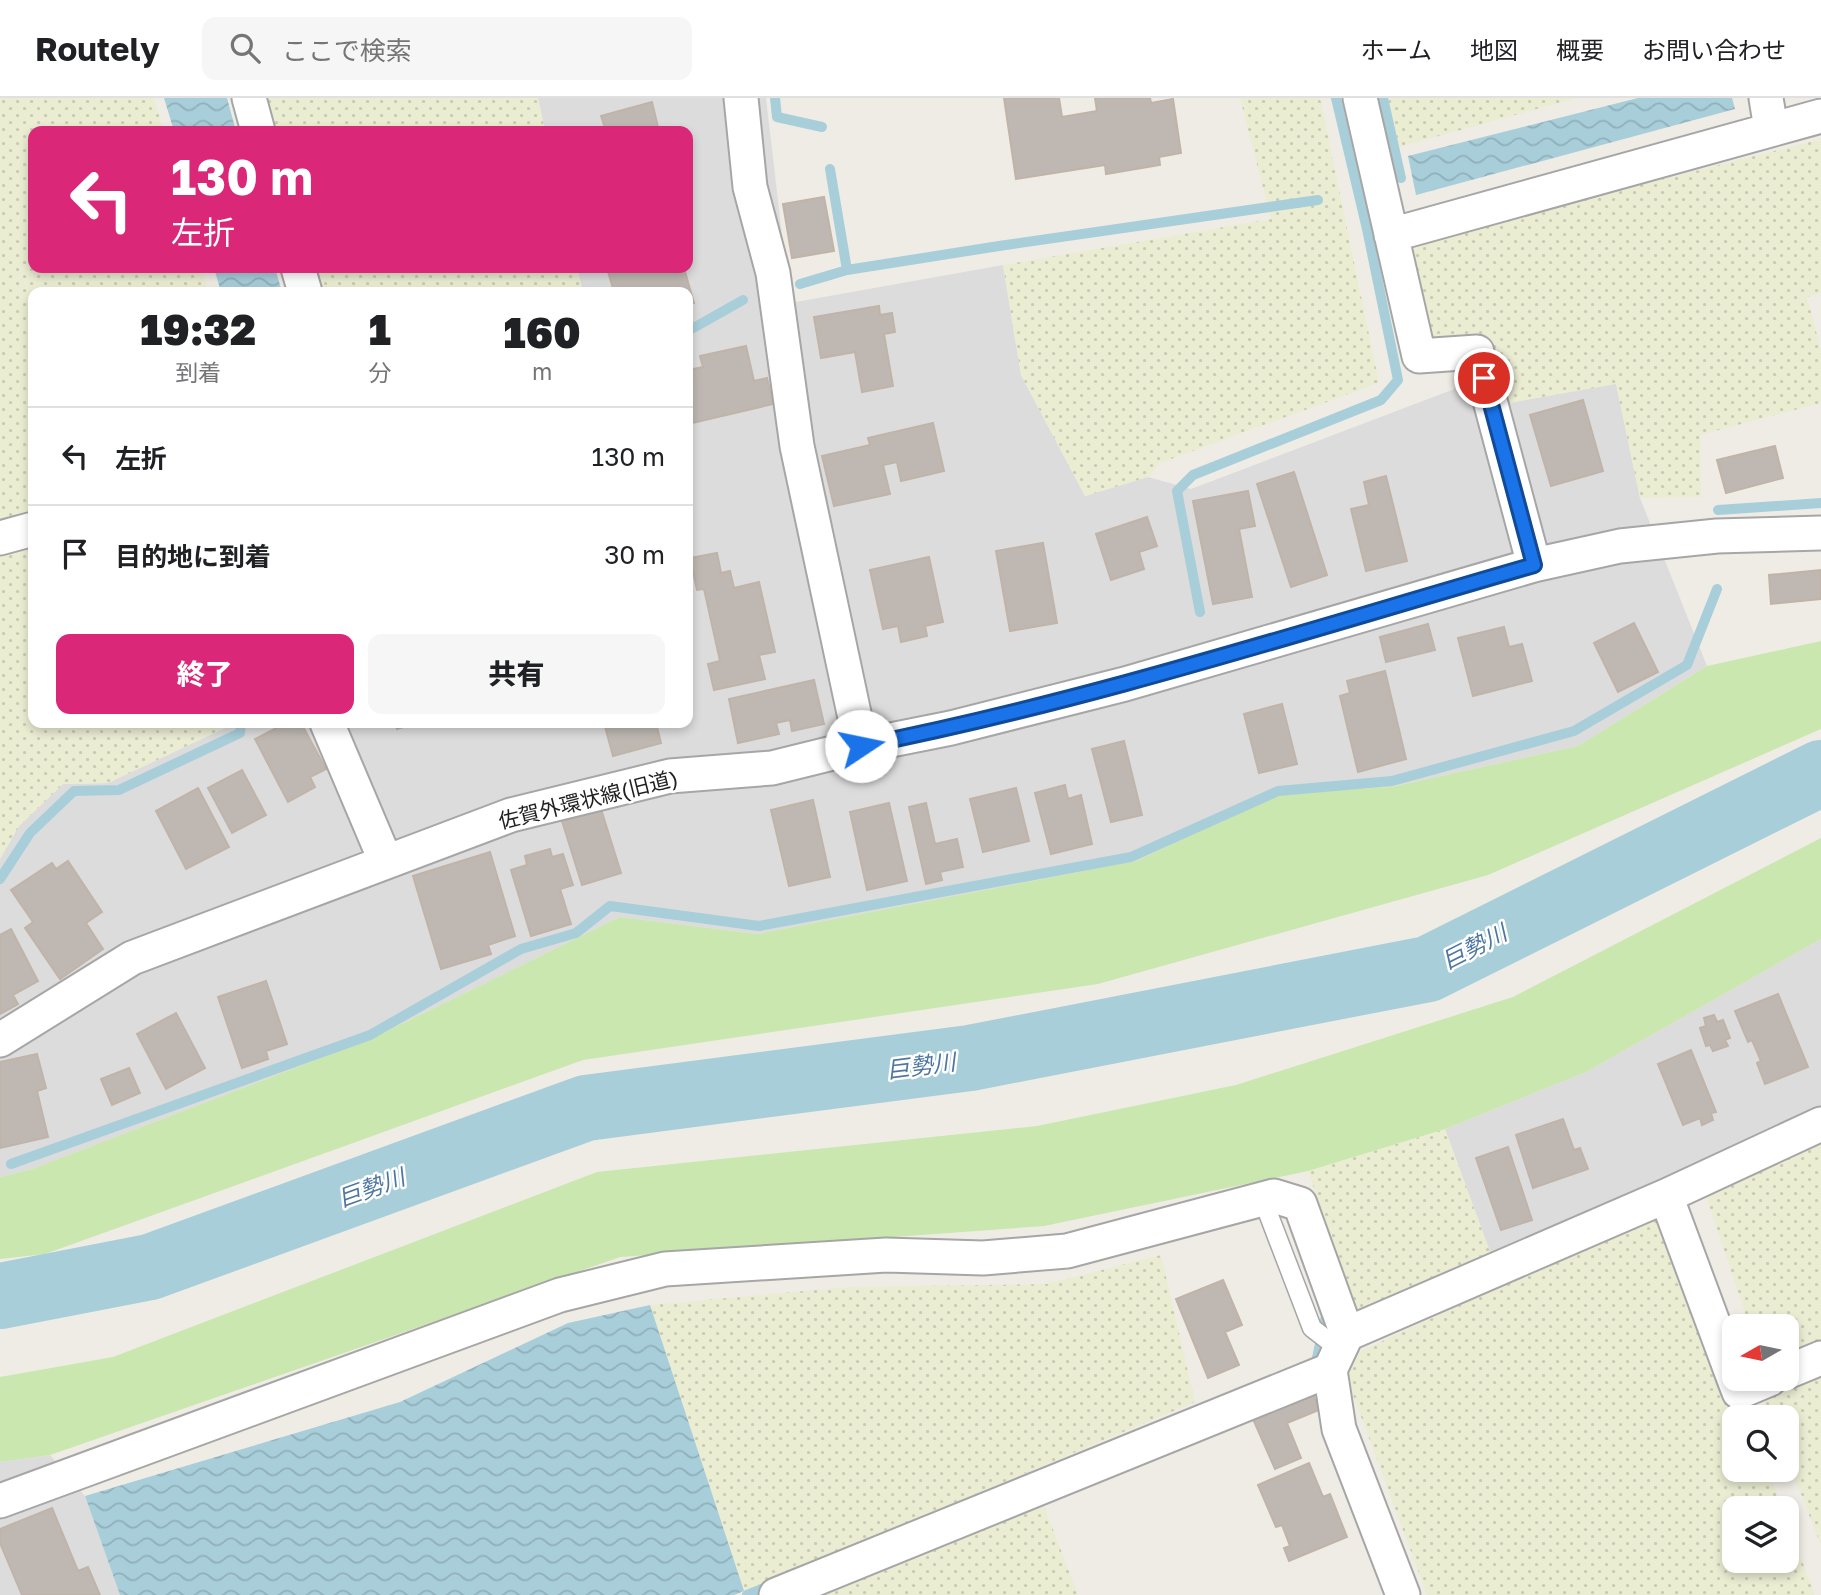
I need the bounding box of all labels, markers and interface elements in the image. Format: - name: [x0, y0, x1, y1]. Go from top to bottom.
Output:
- search box: [202, 17, 692, 80]
- text: Routely: [35, 29, 160, 68]
- icon: search: [226, 29, 264, 67]
- text: ここで検索: [282, 35, 412, 66]
- text: ホーム: [1361, 35, 1432, 64]
- text: 地図: [1470, 35, 1518, 64]
- text: 概要: [1556, 35, 1604, 64]
- text: お問い合わせ: [1642, 35, 1786, 64]
- text: 130 m: [171, 147, 313, 206]
- icon: left: [56, 154, 147, 245]
- text: 左折: [171, 213, 235, 251]
- text: 19:32: [140, 304, 256, 354]
- text: 1: [369, 304, 391, 354]
- text: 160: [504, 307, 581, 357]
- pin: [1454, 348, 1514, 408]
- text: m: [532, 357, 552, 385]
- text: 到着: [175, 358, 221, 386]
- text: 分: [368, 358, 391, 386]
- icon: arrive: [1465, 359, 1503, 397]
- icon: left: [56, 437, 94, 475]
- text: 130 m: [592, 441, 665, 472]
- text: 左折: [115, 443, 167, 474]
- icon: arrive: [56, 535, 94, 573]
- text: 30 m: [604, 539, 665, 570]
- text: 目的地に到着: [115, 541, 271, 572]
- button: 終了: [56, 634, 354, 714]
- button: 共有: [368, 634, 665, 714]
- position arrow: [824, 709, 898, 783]
- street label: 佐賀外環状線(旧道): [496, 764, 680, 834]
- water label: 巨勢川: [1437, 917, 1514, 974]
- water label: 巨勢川: [885, 1047, 960, 1083]
- water label: 巨勢川: [334, 1161, 411, 1212]
- north arrow: [1722, 1314, 1799, 1391]
- map controls: [1722, 1314, 1799, 1573]
- button: search: [1722, 1405, 1799, 1482]
- button: layers: [1722, 1496, 1799, 1573]

